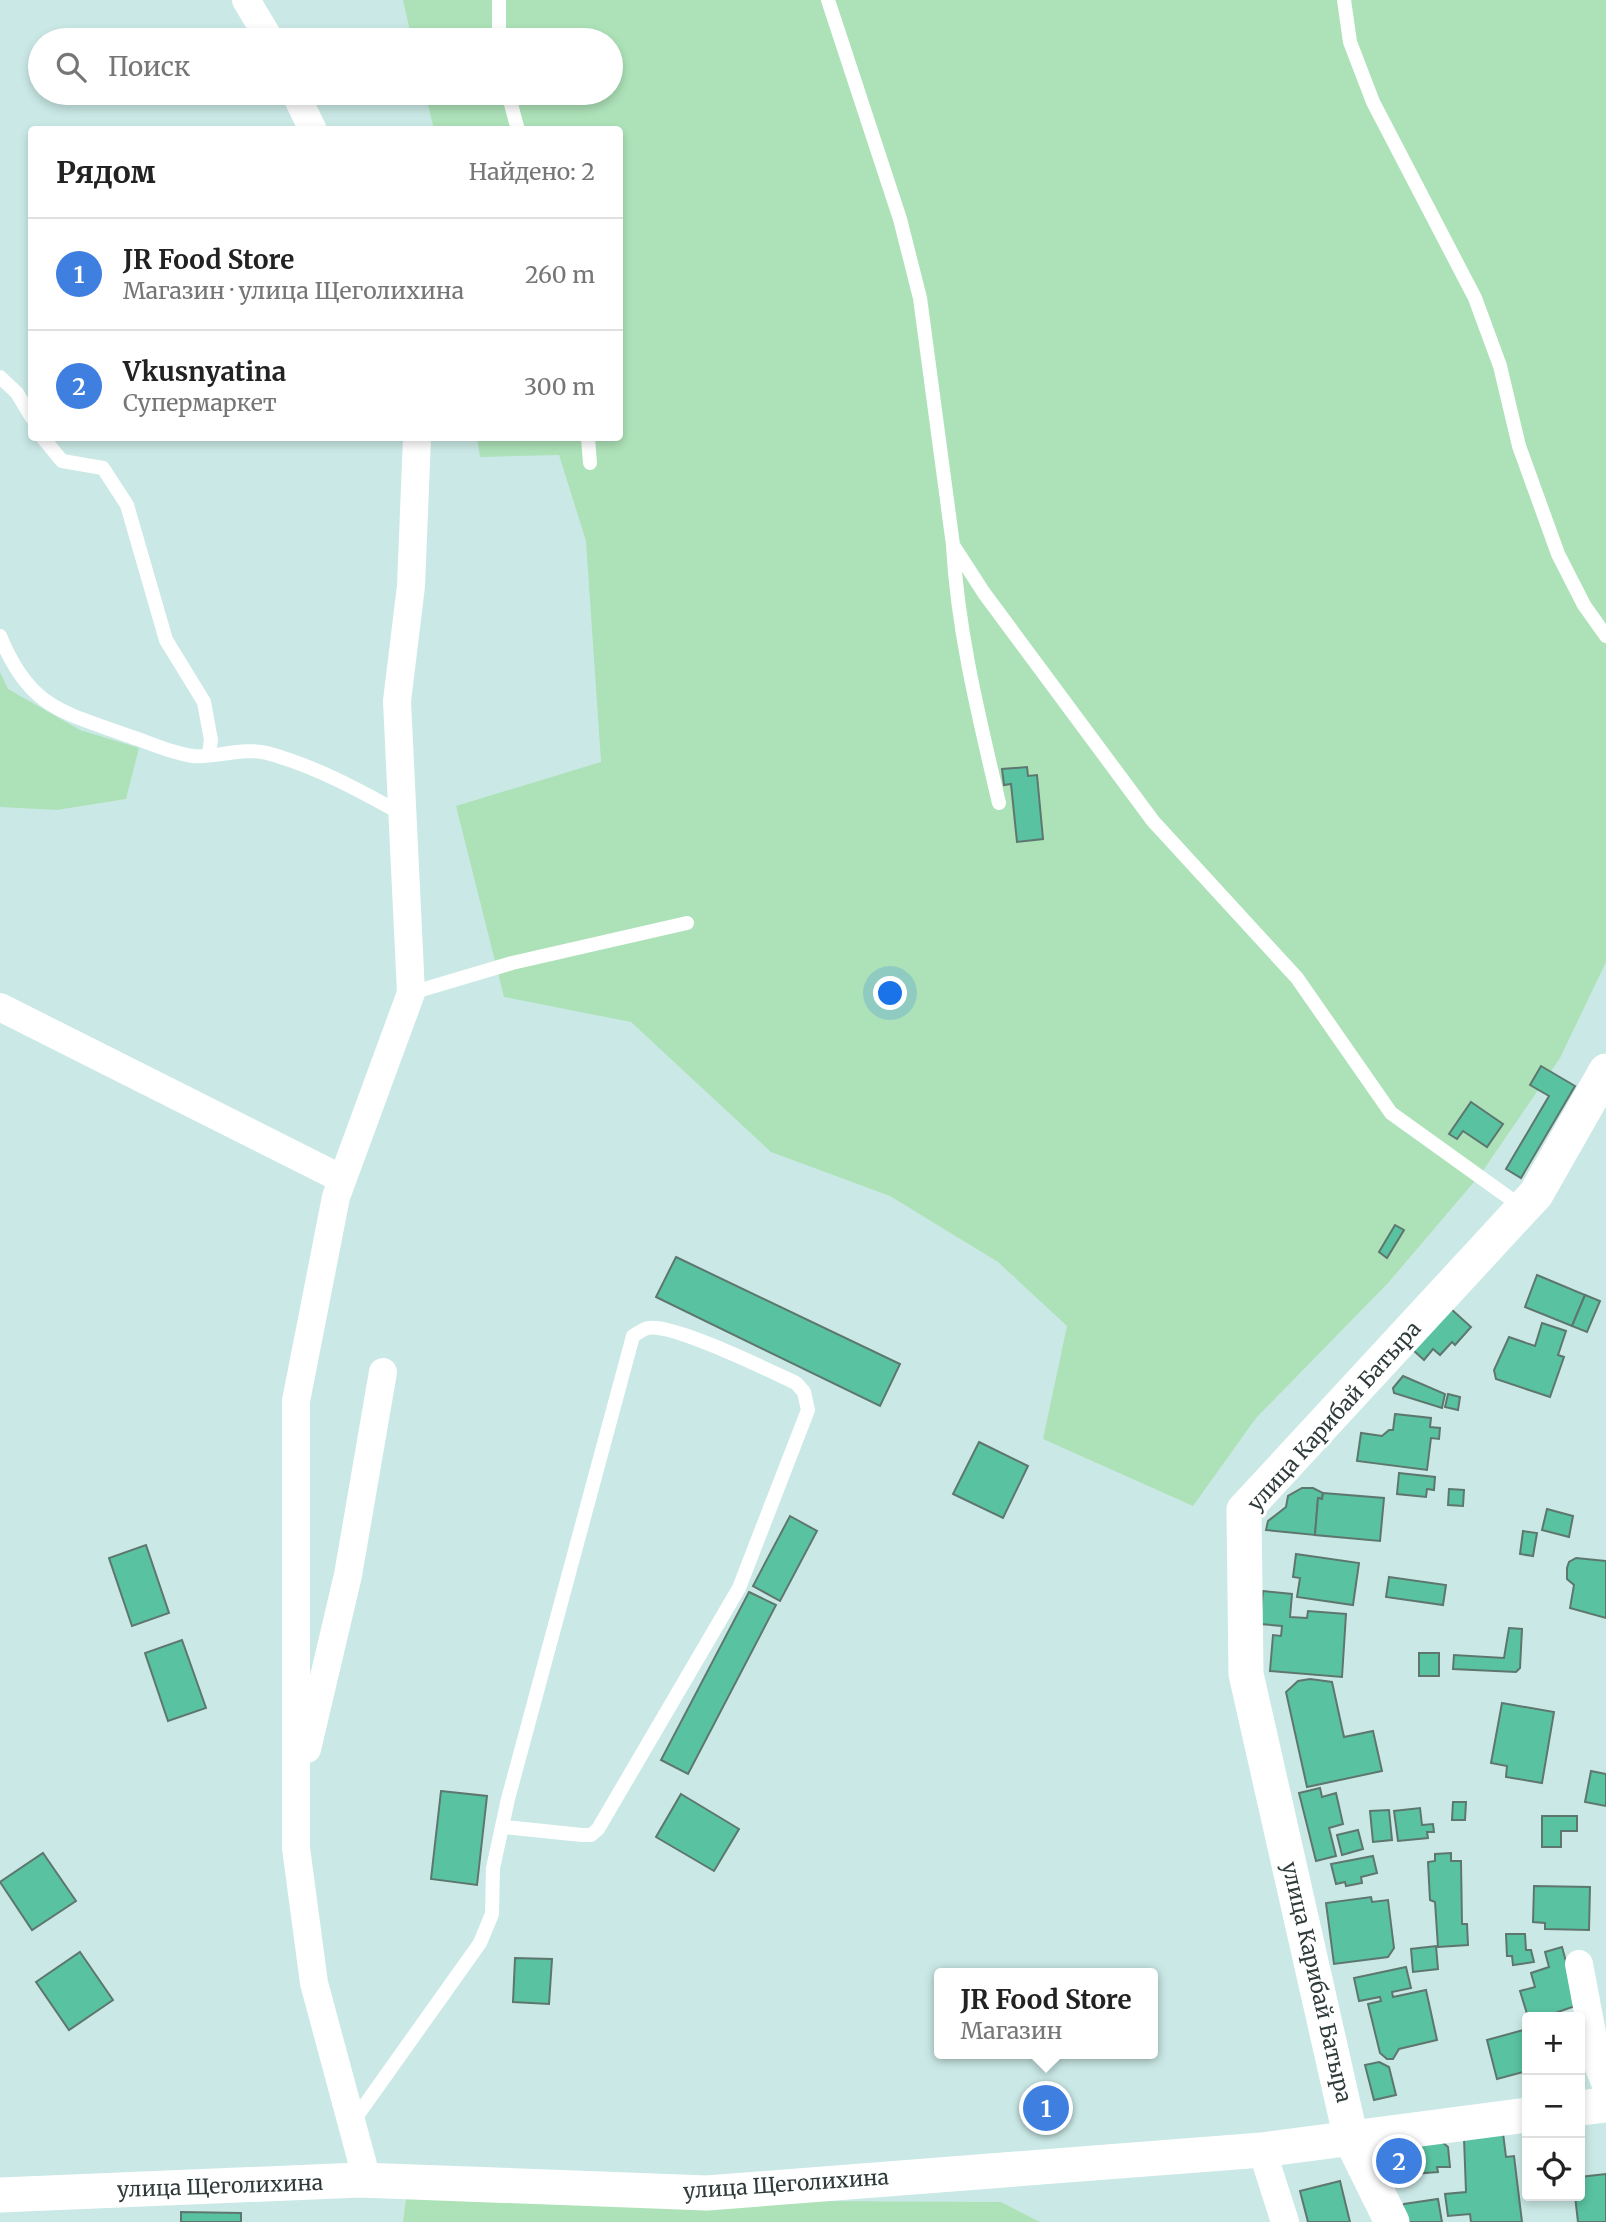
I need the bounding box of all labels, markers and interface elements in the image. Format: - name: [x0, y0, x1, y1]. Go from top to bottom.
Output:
- search box: [28, 28, 623, 105]
- icon: search: [52, 48, 90, 86]
- text: Поиск: [108, 50, 190, 83]
- text: Рядом: [56, 153, 156, 191]
- text: Найдено: 2: [469, 157, 595, 186]
- text: JR Food Store: [123, 243, 294, 276]
- text: 1: [74, 260, 84, 289]
- text: 260 m: [525, 260, 595, 289]
- text: Магазин · улица Щеголихина: [123, 276, 464, 305]
- text: Vkusnyatina: [123, 355, 286, 388]
- text: 2: [72, 372, 86, 401]
- text: 300 m: [524, 372, 595, 401]
- text: Супермаркет: [123, 388, 277, 417]
- your location: [873, 976, 907, 1010]
- street label: улица Карибай Батыра: [1242, 1315, 1426, 1517]
- street label: улица Карибай Батыра: [1276, 1859, 1358, 2105]
- popup: [934, 1968, 1158, 2059]
- text: JR Food Store: [960, 1983, 1132, 2016]
- map controls: [1522, 2012, 1585, 2201]
- button: +: [1522, 2012, 1585, 2075]
- text: Магазин: [960, 2016, 1062, 2045]
- button: −: [1522, 2075, 1585, 2138]
- pin: 1: [1023, 2082, 1069, 2134]
- pin: 2: [1376, 2135, 1422, 2187]
- button: locate: [1522, 2138, 1585, 2201]
- street label: улица Щеголихина: [682, 2163, 890, 2205]
- street label: улица Щеголихина: [117, 2169, 323, 2203]

